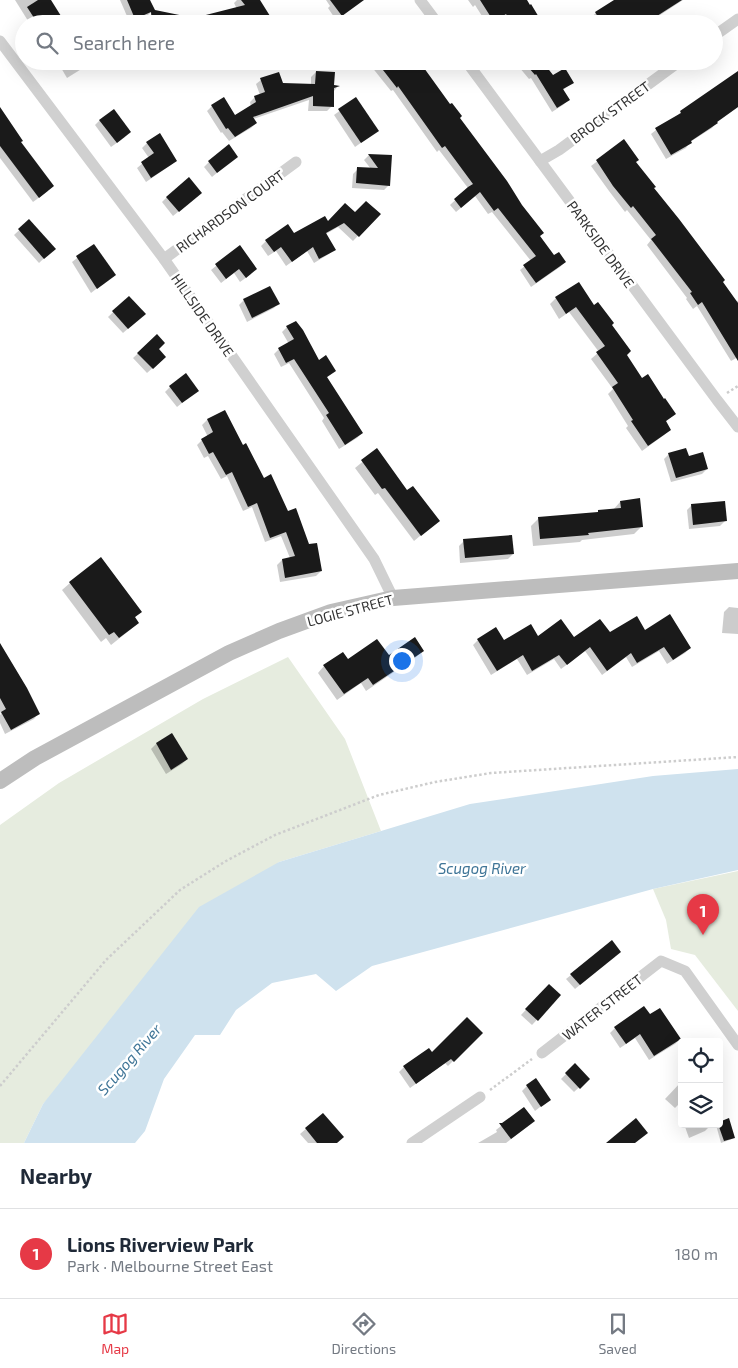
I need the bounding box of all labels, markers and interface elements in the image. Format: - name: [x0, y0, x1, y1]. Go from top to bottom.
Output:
- search box: [15, 15, 723, 70]
- icon: search: [33, 29, 61, 57]
- text: Search here: [73, 31, 175, 54]
- street label: BROCK STREET: [567, 77, 653, 147]
- street label: RICHARDSON COURT: [173, 166, 287, 256]
- street label: PARKSIDE DRIVE: [564, 197, 638, 291]
- street label: HILLSIDE DRIVE: [168, 270, 238, 360]
- street label: LOGIE STREET: [305, 590, 395, 630]
- your location: [389, 648, 415, 674]
- water label: Scugog River: [438, 859, 527, 877]
- pin: 1: [687, 894, 719, 935]
- street label: WATER STREET: [559, 970, 645, 1044]
- water label: Scugog River: [93, 1019, 165, 1098]
- map controls: [678, 1038, 723, 1128]
- button: locate: [678, 1038, 723, 1083]
- button: layers: [678, 1083, 723, 1128]
- text: Nearby: [20, 1163, 92, 1188]
- text: Lions Riverview Park: [67, 1233, 254, 1256]
- text: 1: [33, 1244, 39, 1263]
- text: 180 m: [675, 1244, 718, 1263]
- text: Park · Melbourne Street East: [67, 1256, 273, 1275]
- tab: Map: [101, 1310, 129, 1357]
- tab: Directions: [332, 1310, 396, 1357]
- tab: Saved: [598, 1310, 637, 1357]

